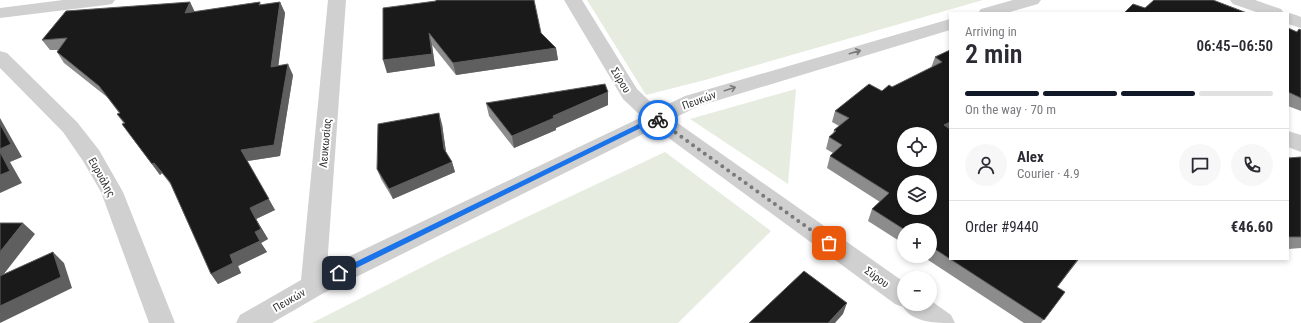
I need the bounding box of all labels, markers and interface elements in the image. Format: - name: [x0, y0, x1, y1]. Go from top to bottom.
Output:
- text: Arriving in: [965, 24, 1017, 39]
- text: 06:45–06:50: [1196, 37, 1273, 55]
- text: 2 min: [965, 39, 1023, 69]
- one-way arrow: [848, 48, 861, 55]
- street label: Σύρου: [608, 65, 633, 95]
- one-way arrow: [724, 85, 737, 92]
- street label: Πευκών: [680, 88, 718, 113]
- courier: [638, 100, 678, 140]
- text: On the way · 70 m: [965, 102, 1056, 117]
- icon: bike: [647, 109, 669, 131]
- street label: Λευκωσίας: [317, 118, 334, 168]
- map controls: [897, 127, 937, 311]
- button: locate: [897, 127, 937, 167]
- button: person: [965, 144, 1007, 186]
- button: chat: [1179, 144, 1221, 186]
- button: phone: [1231, 144, 1273, 186]
- text: Alex: [1017, 148, 1044, 166]
- street label: Ευρυάλης: [85, 155, 118, 199]
- text: Courier · 4.9: [1017, 166, 1080, 181]
- button: layers: [897, 175, 937, 215]
- text: Order #9440: [965, 218, 1039, 236]
- text: €46.60: [1231, 218, 1273, 236]
- button: +: [897, 223, 937, 263]
- pin: [812, 226, 846, 260]
- icon: bag: [818, 232, 840, 254]
- pin: [322, 256, 356, 290]
- icon: home: [328, 262, 350, 284]
- street label: Σύρου: [862, 264, 892, 291]
- button: −: [897, 271, 937, 311]
- street label: Πευκών: [271, 286, 308, 315]

